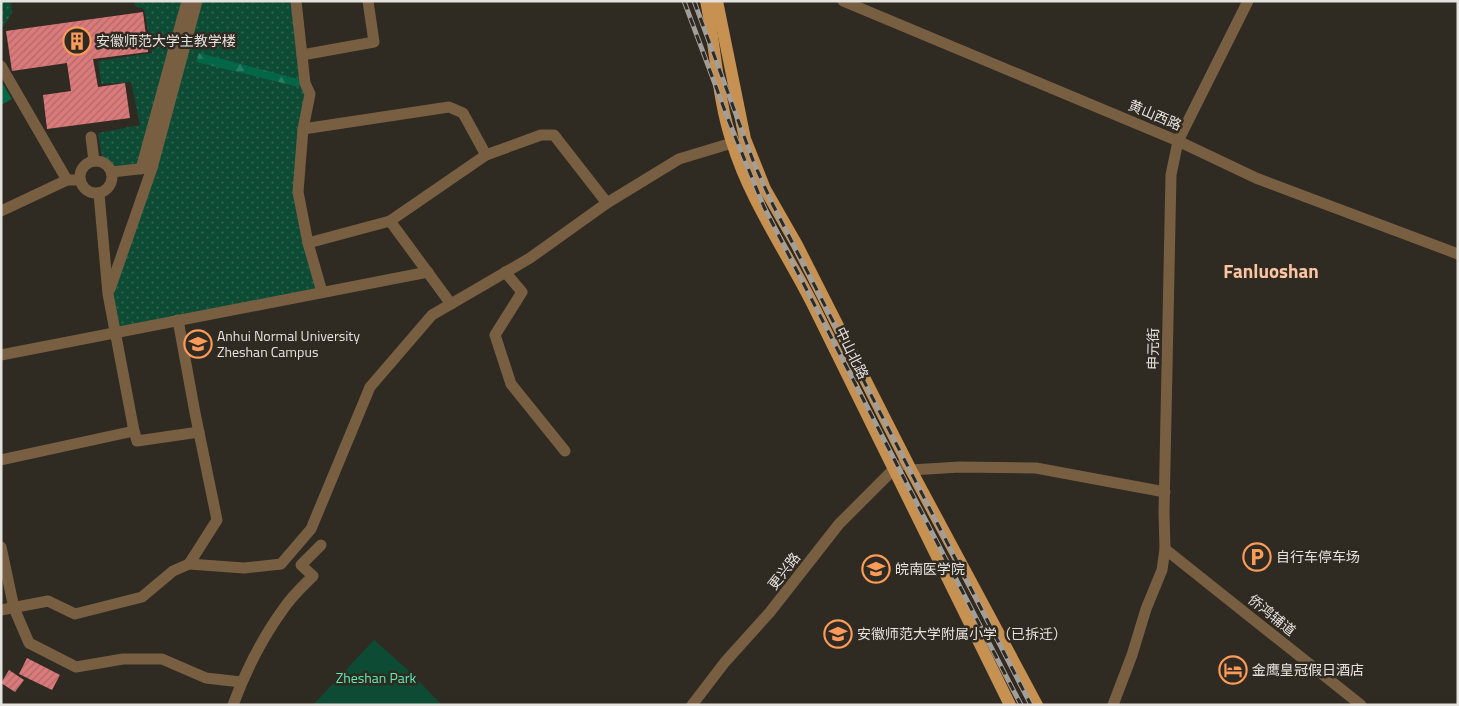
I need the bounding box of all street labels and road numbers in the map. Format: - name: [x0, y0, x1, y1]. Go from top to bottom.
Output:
- street label: 黄山西路: [1125, 94, 1185, 135]
- street label: 中山北路: [831, 323, 874, 383]
- street label: 申元街: [1142, 328, 1163, 370]
- street label: 更兴路: [762, 548, 805, 594]
- street label: 侨鸿辅道: [1244, 589, 1301, 640]

